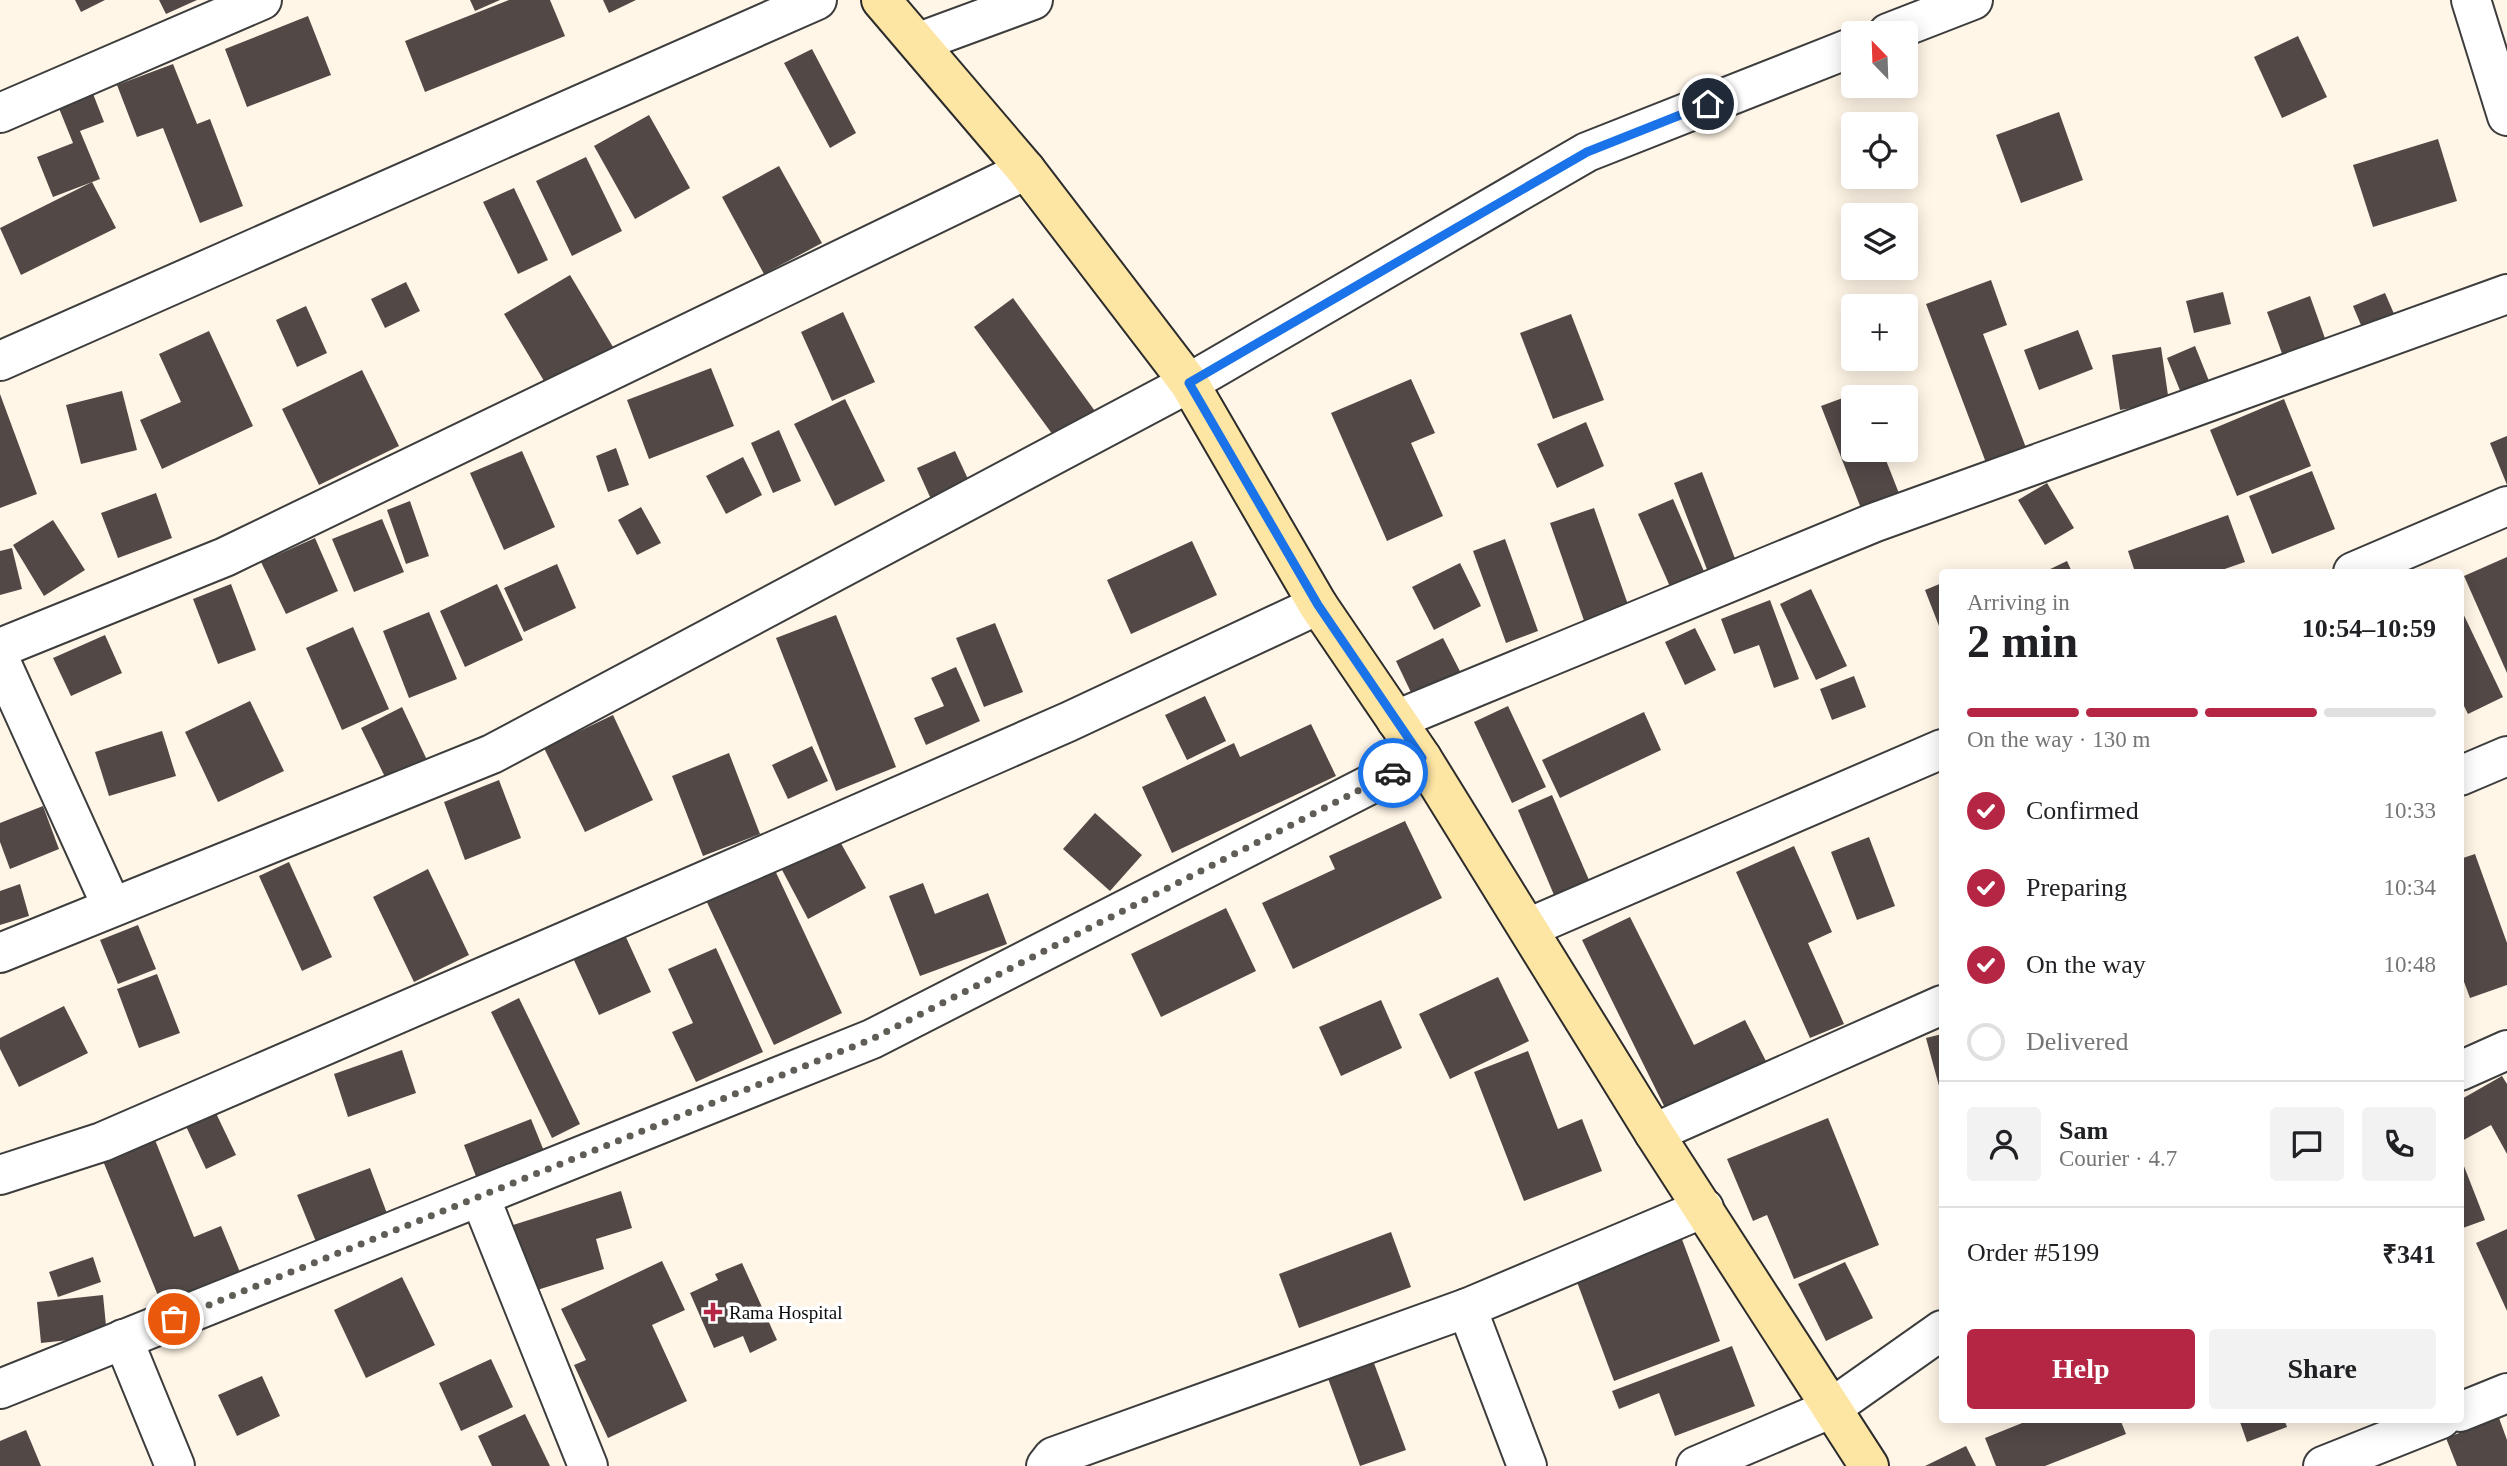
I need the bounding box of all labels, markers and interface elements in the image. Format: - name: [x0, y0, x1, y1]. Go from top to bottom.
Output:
- north arrow: [1841, 21, 1918, 98]
- map controls: [1841, 21, 1918, 462]
- pin: [1678, 74, 1738, 134]
- icon: home: [1689, 85, 1727, 123]
- button: locate: [1841, 112, 1918, 189]
- button: layers: [1841, 203, 1918, 280]
- button: +: [1841, 294, 1918, 371]
- button: −: [1841, 385, 1918, 462]
- text: Arriving in: [1967, 590, 2070, 615]
- text: 10:54–10:59: [2302, 614, 2436, 643]
- text: 2 min: [1967, 616, 2078, 667]
- text: On the way · 130 m: [1967, 727, 2150, 752]
- courier: [1358, 738, 1428, 808]
- icon: car: [1374, 754, 1412, 792]
- icon: check: [1967, 792, 2005, 830]
- text: Confirmed: [2026, 796, 2139, 825]
- text: 10:33: [2384, 798, 2436, 823]
- icon: check: [1967, 869, 2005, 907]
- text: Preparing: [2026, 873, 2127, 902]
- text: 10:34: [2384, 875, 2436, 900]
- icon: check: [1967, 946, 2005, 984]
- text: On the way: [2026, 950, 2146, 979]
- text: 10:48: [2384, 952, 2436, 977]
- text: Delivered: [2026, 1027, 2129, 1056]
- button: person: [1967, 1107, 2041, 1181]
- button: chat: [2270, 1107, 2344, 1181]
- button: phone: [2362, 1107, 2436, 1181]
- text: Sam: [2059, 1116, 2108, 1145]
- text: Courier · 4.7: [2059, 1146, 2177, 1171]
- text: Order #5199: [1967, 1238, 2099, 1267]
- text: ₹341: [2382, 1240, 2436, 1269]
- pin: [144, 1289, 204, 1349]
- icon: bag: [155, 1300, 193, 1338]
- marker: Rama Hospital: [703, 1302, 723, 1322]
- place label: Rama Hospital: [729, 1302, 842, 1323]
- button: Help: [1967, 1329, 2195, 1409]
- button: Share: [2209, 1329, 2436, 1409]

